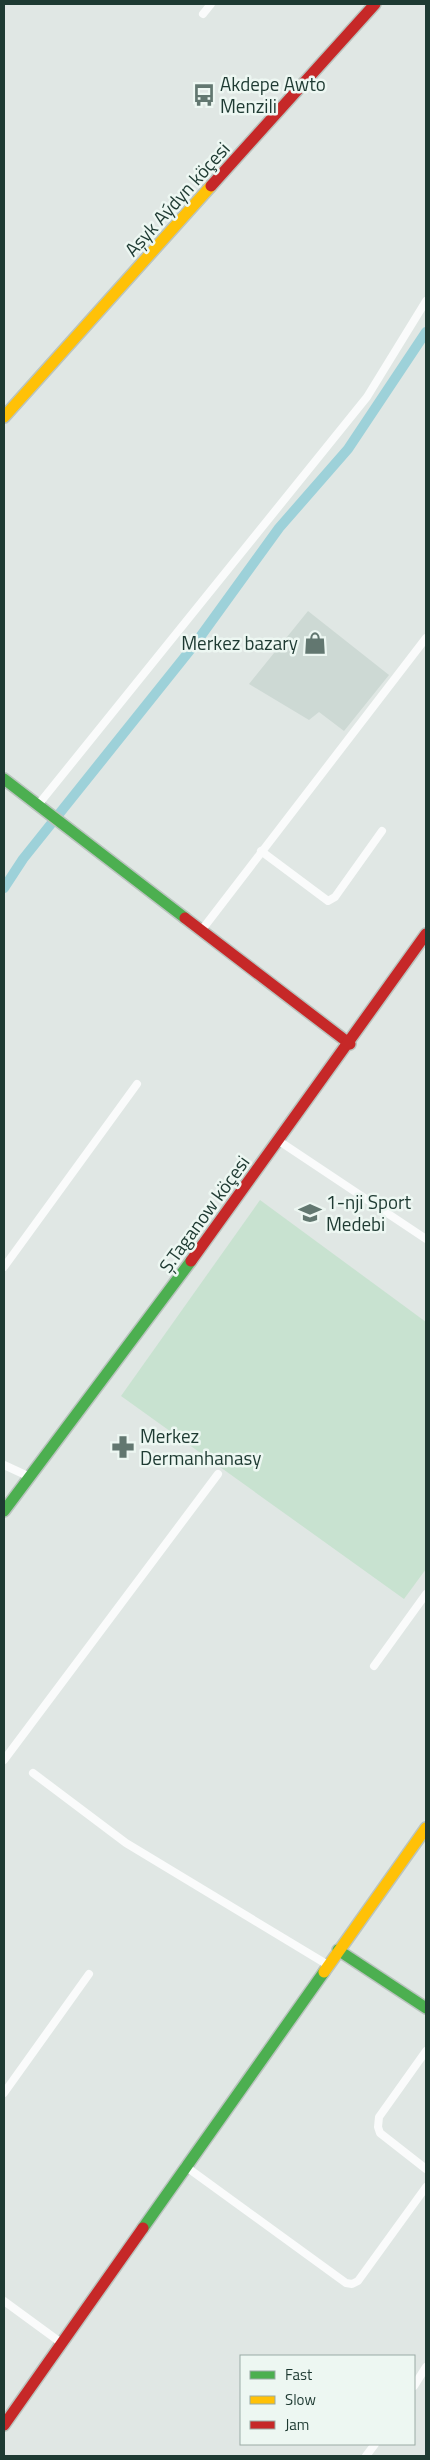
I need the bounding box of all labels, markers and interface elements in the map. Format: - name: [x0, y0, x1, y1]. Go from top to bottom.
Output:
- place label: Akdepe Awto Menzili: [220, 69, 326, 120]
- bus stop icon: Akdepe Awto Menzili: [191, 82, 217, 108]
- street label: Aşyk Aýdyn köçesi: [117, 135, 236, 263]
- place label: Merkez bazary: [181, 628, 298, 657]
- shop icon: Merkez bazary: [302, 630, 328, 656]
- street label: Ş.Taganow köçesi: [151, 1149, 256, 1278]
- place label: 1-nji Sport Medebi: [326, 1187, 412, 1238]
- school or university icon: 1-nji Sport Medebi: [297, 1200, 323, 1226]
- place label: Merkez Dermanhanasy: [140, 1421, 261, 1472]
- pharmacy icon: Merkez Dermanhanasy: [110, 1434, 136, 1460]
- legend: [240, 2355, 415, 2445]
- text: Fast: [285, 2363, 313, 2386]
- text: Slow: [285, 2388, 316, 2411]
- text: Jam: [285, 2413, 309, 2436]

